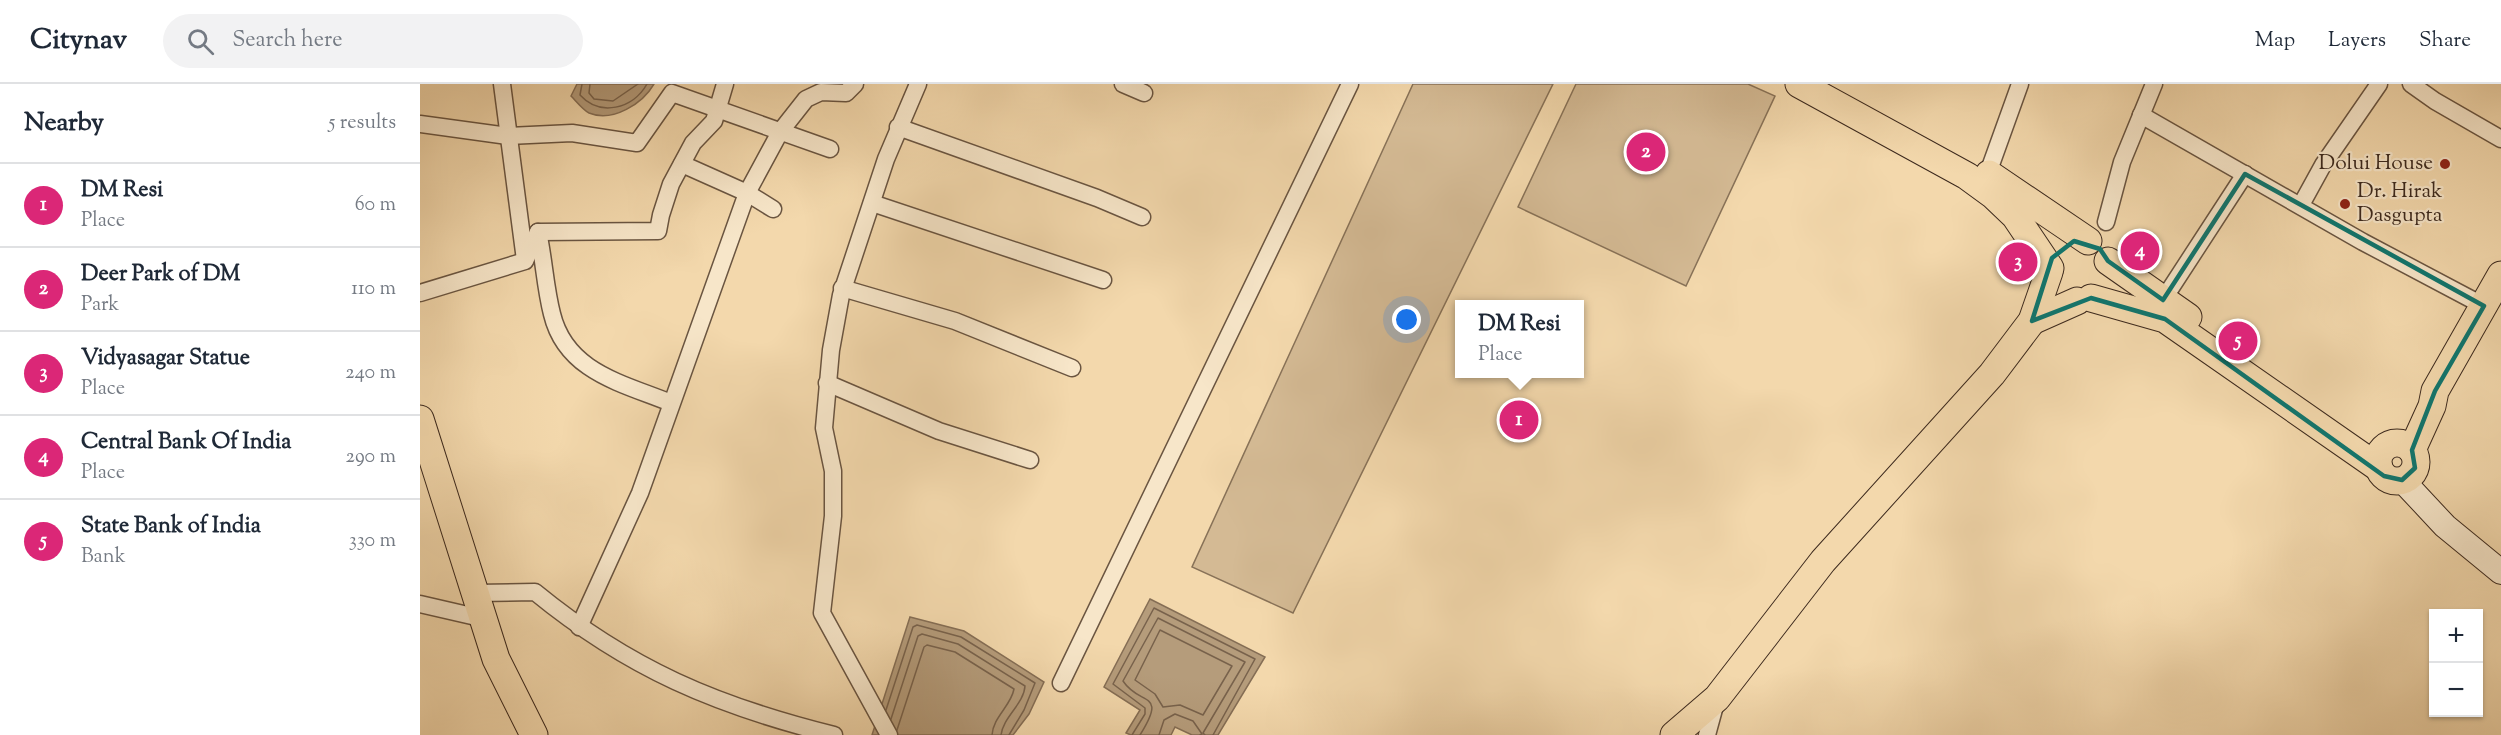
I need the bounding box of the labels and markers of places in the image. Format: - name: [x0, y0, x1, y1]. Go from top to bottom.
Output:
- pin: 2: [1626, 130, 1666, 174]
- place label: Dolui House: [2319, 149, 2433, 179]
- marker: Dolui House: [2438, 157, 2452, 171]
- place label: Dr. Hirak Dasgupta: [2357, 177, 2443, 231]
- marker: Dr. Hirak Dasgupta: [2338, 197, 2352, 211]
- pin: 4: [2120, 228, 2160, 274]
- pin: 3: [1998, 240, 2038, 285]
- pin: 5: [2218, 318, 2258, 364]
- pin: 1: [1500, 398, 1538, 442]

